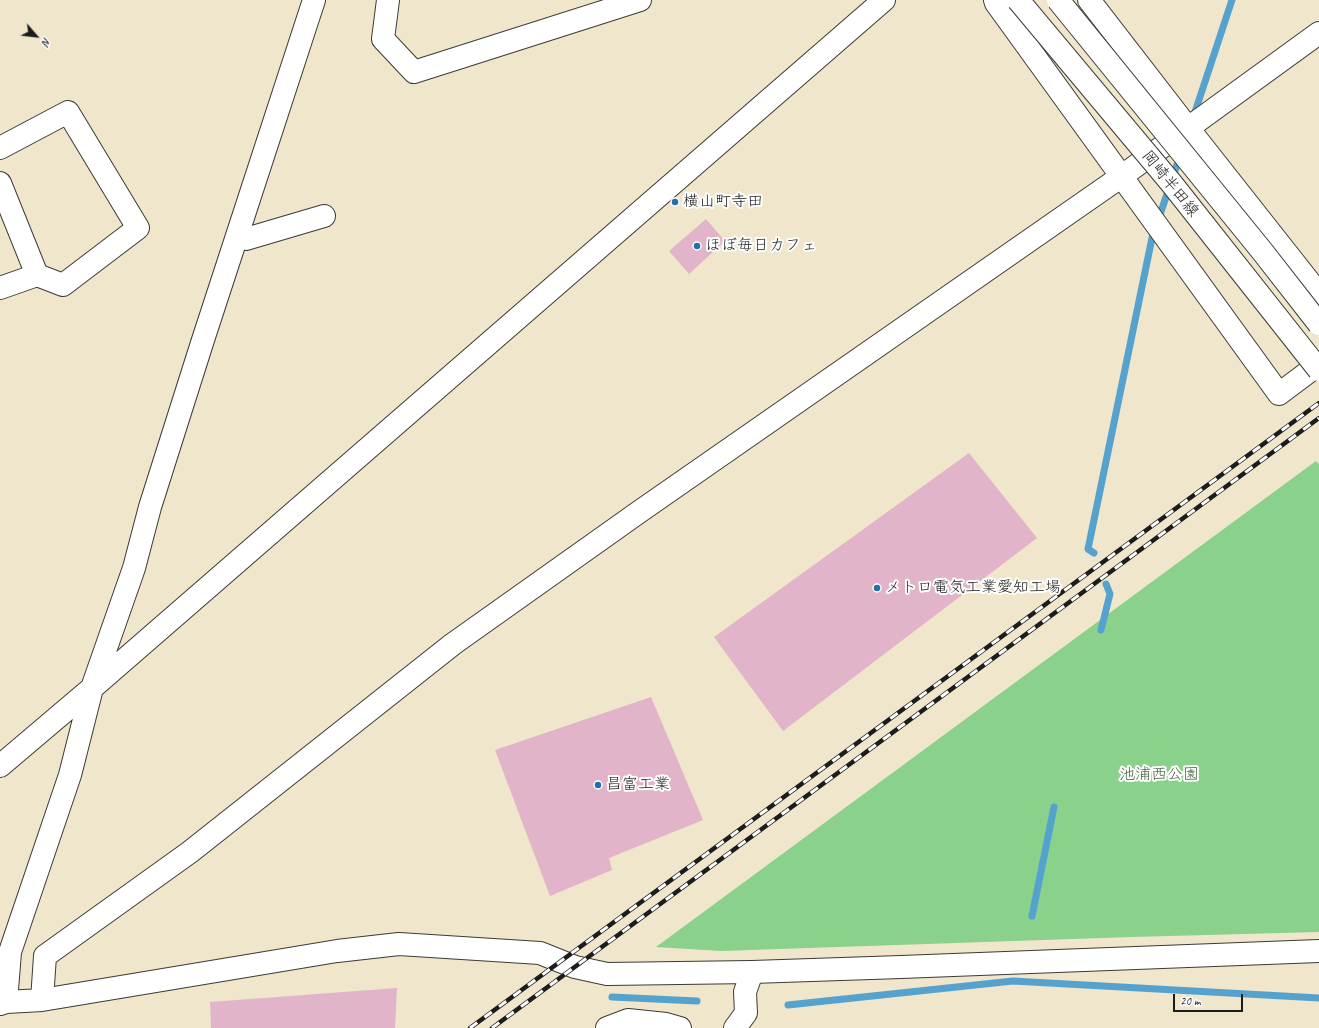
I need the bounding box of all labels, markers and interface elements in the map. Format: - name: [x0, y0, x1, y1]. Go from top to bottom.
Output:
- north arrow: [16, 16, 56, 56]
- text: N: [39, 35, 54, 48]
- street label: 岡崎半田線: [1137, 147, 1203, 221]
- place label: 横山町寺田: [683, 192, 763, 212]
- marker: 横山町寺田: [670, 197, 680, 207]
- place label: ほぼ毎日カフェ: [705, 236, 817, 256]
- marker: ほぼ毎日カフェ: [692, 241, 702, 251]
- place label: メトロ電気工業愛知工場: [885, 578, 1061, 598]
- marker: メトロ電気工業愛知工場: [872, 583, 882, 593]
- park label: 池浦西公園: [1119, 765, 1199, 785]
- place label: 昌富工業: [606, 775, 670, 795]
- marker: 昌富工業: [593, 780, 603, 790]
- scale bar: [1175, 986, 1245, 1012]
- text: 20 m: [1180, 993, 1200, 1009]

